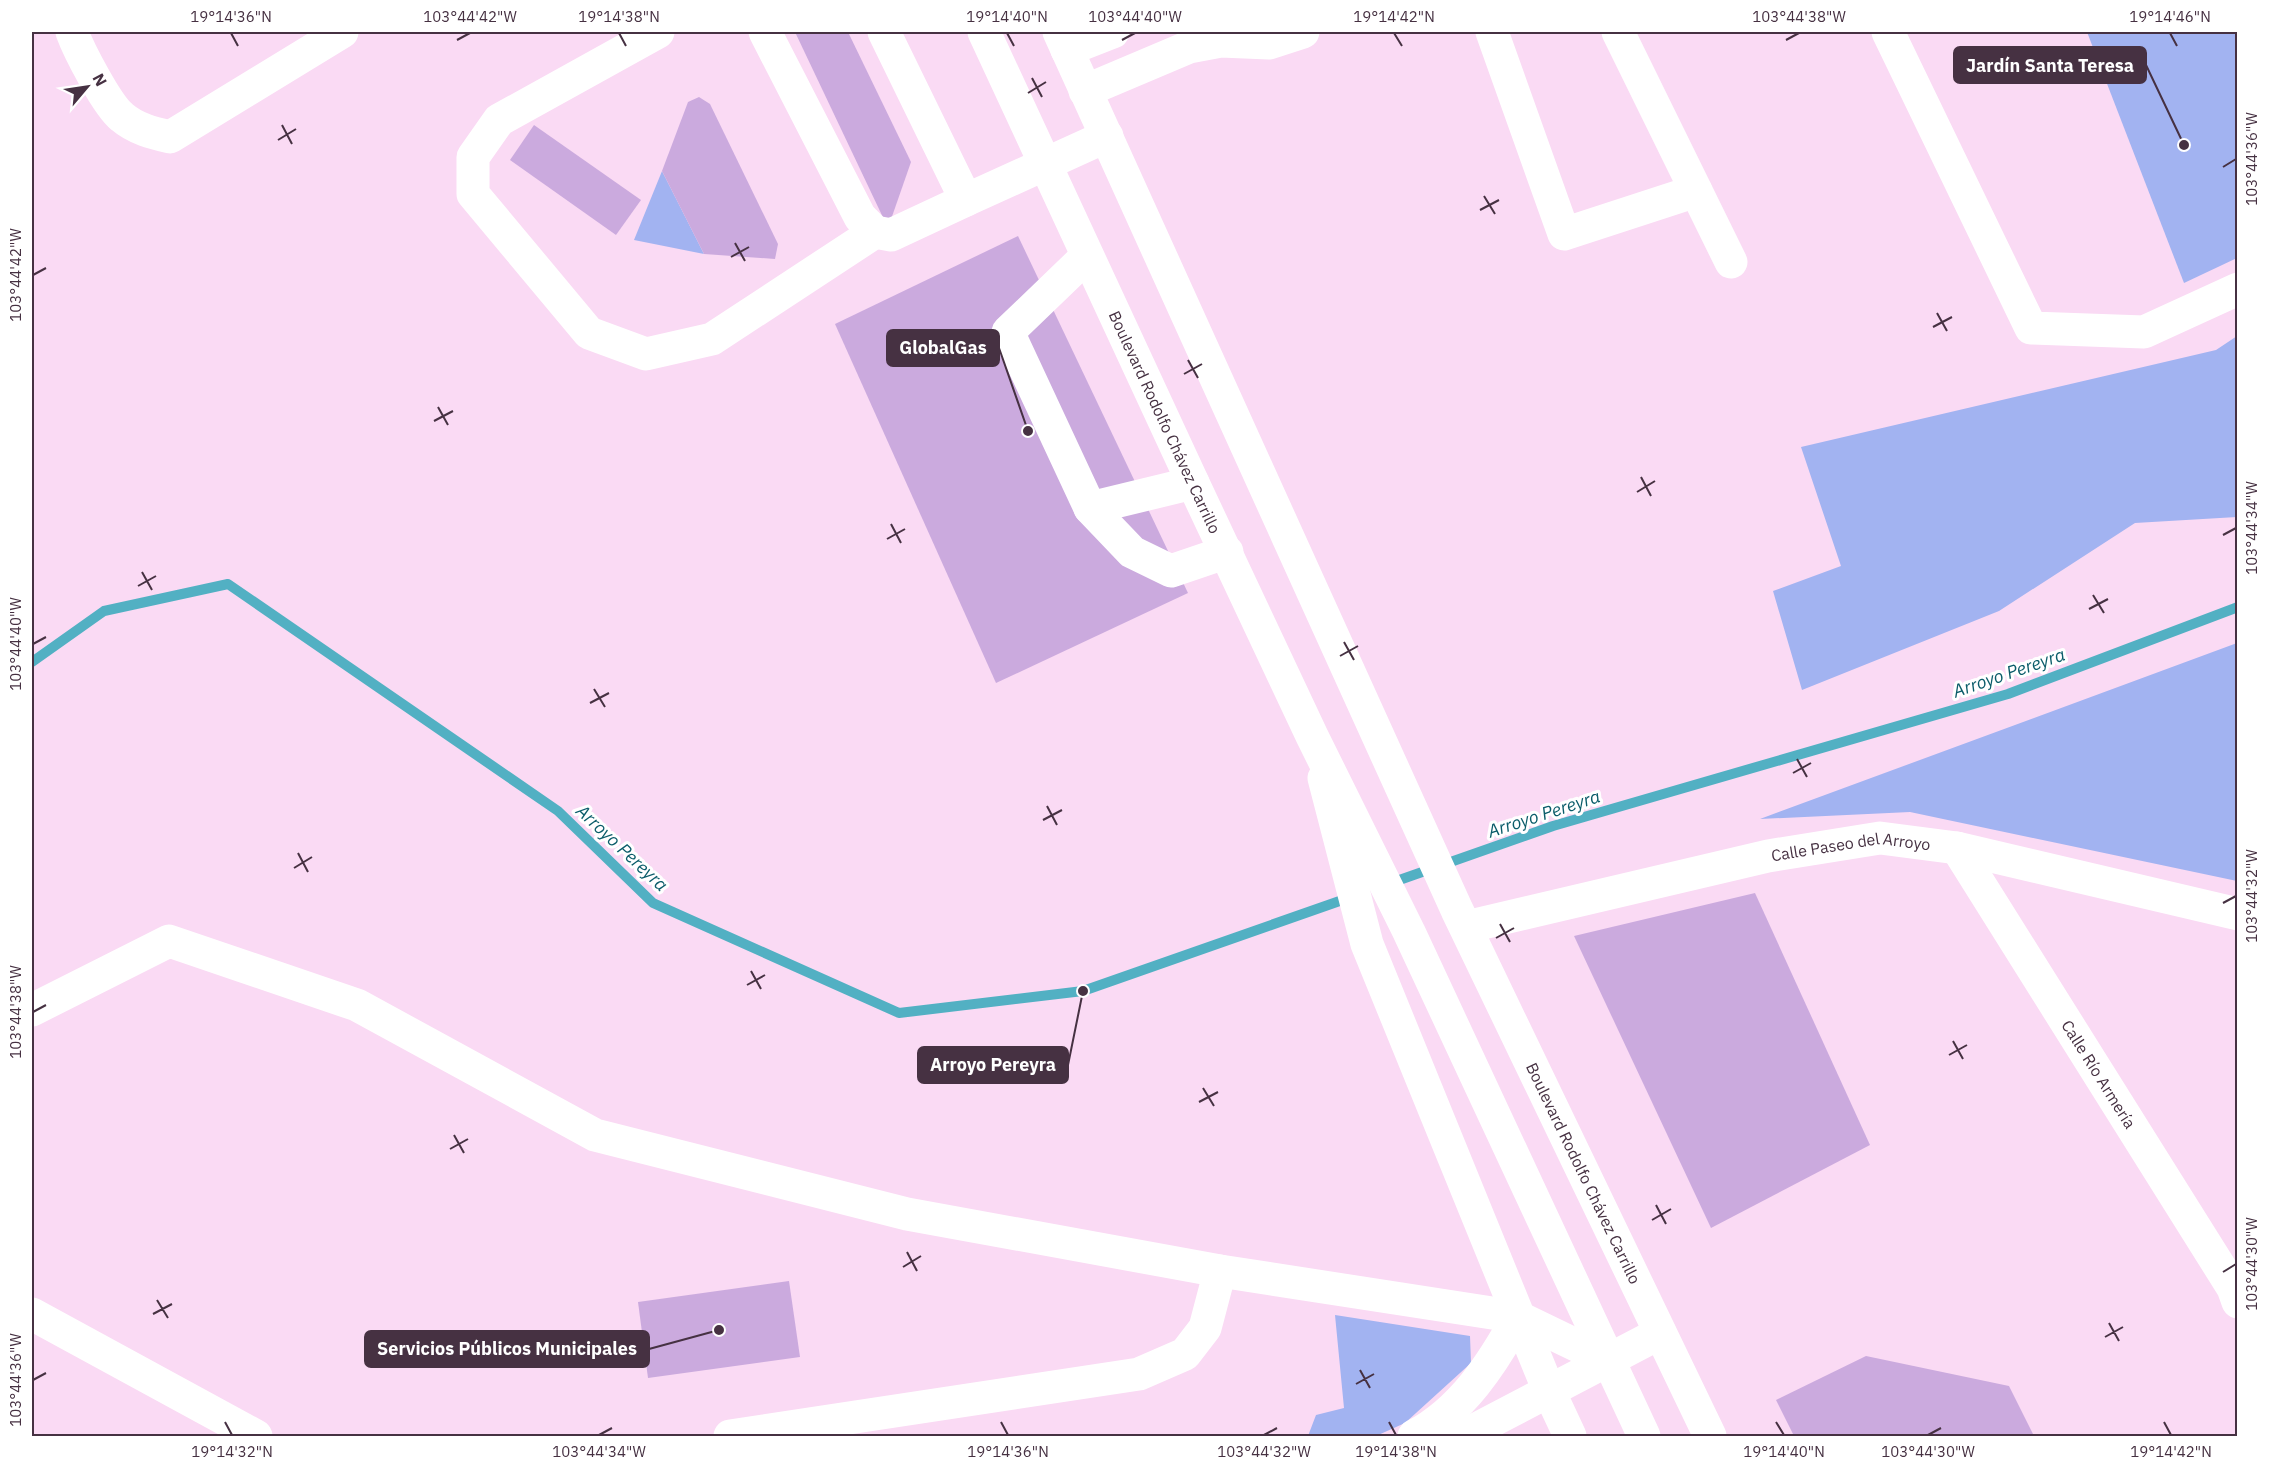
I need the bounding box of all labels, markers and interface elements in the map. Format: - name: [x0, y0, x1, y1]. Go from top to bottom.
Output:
- text: 19°14'36"N: [190, 7, 272, 26]
- text: 103°44'42"W: [423, 7, 517, 26]
- text: 19°14'38"N: [578, 7, 660, 26]
- text: 19°14'40"N: [966, 7, 1048, 26]
- text: 103°44'40"W: [1088, 7, 1182, 26]
- text: 19°14'42"N: [1353, 7, 1435, 26]
- text: 103°44'38"W: [1752, 7, 1846, 26]
- text: 19°14'46"N: [2129, 7, 2211, 26]
- callout: Jardín Santa Teresa: [1954, 47, 2146, 83]
- text: Jardín Santa Teresa: [1966, 54, 2134, 77]
- north arrow: [57, 57, 117, 117]
- text: N: [89, 70, 112, 90]
- text: 103°44'36"W: [2242, 112, 2261, 206]
- text: 103°44'42"W: [6, 228, 25, 322]
- street label: Boulevard Rodolfo Chávez Carrillo: [1105, 308, 1225, 537]
- callout: GlobalGas: [887, 330, 999, 366]
- text: GlobalGas: [899, 336, 987, 359]
- text: 103°44'34"W: [2242, 481, 2261, 575]
- text: 103°44'40"W: [6, 597, 25, 691]
- water label: Arroyo Pereyra: [1949, 643, 2068, 703]
- water label: Arroyo Pereyra: [1484, 784, 1603, 843]
- water label: Arroyo Pereyra: [571, 799, 673, 896]
- street label: Calle Paseo del Arroyo: [1770, 828, 1932, 865]
- text: 103°44'32"W: [2242, 849, 2261, 943]
- text: 103°44'38"W: [6, 965, 25, 1059]
- street label: Calle Río Armería: [2057, 1016, 2141, 1132]
- callout: Arroyo Pereyra: [918, 1047, 1068, 1083]
- text: Arroyo Pereyra: [930, 1053, 1056, 1076]
- street label: Boulevard Rodolfo Chávez Carrillo: [1522, 1059, 1645, 1287]
- text: 103°44'30"W: [2242, 1217, 2261, 1311]
- callout: Servicios Públicos Municipales: [365, 1331, 649, 1367]
- text: 103°44'36"W: [6, 1333, 25, 1427]
- text: Servicios Públicos Municipales: [377, 1337, 637, 1360]
- text: 19°14'32"N: [191, 1442, 273, 1461]
- text: 103°44'34"W: [552, 1442, 646, 1461]
- text: 19°14'36"N: [967, 1442, 1049, 1461]
- text: 103°44'32"W: [1217, 1442, 1311, 1461]
- text: 19°14'38"N: [1355, 1442, 1437, 1461]
- text: 19°14'40"N: [1743, 1442, 1825, 1461]
- text: 103°44'30"W: [1881, 1442, 1975, 1461]
- text: 19°14'42"N: [2130, 1442, 2212, 1461]

